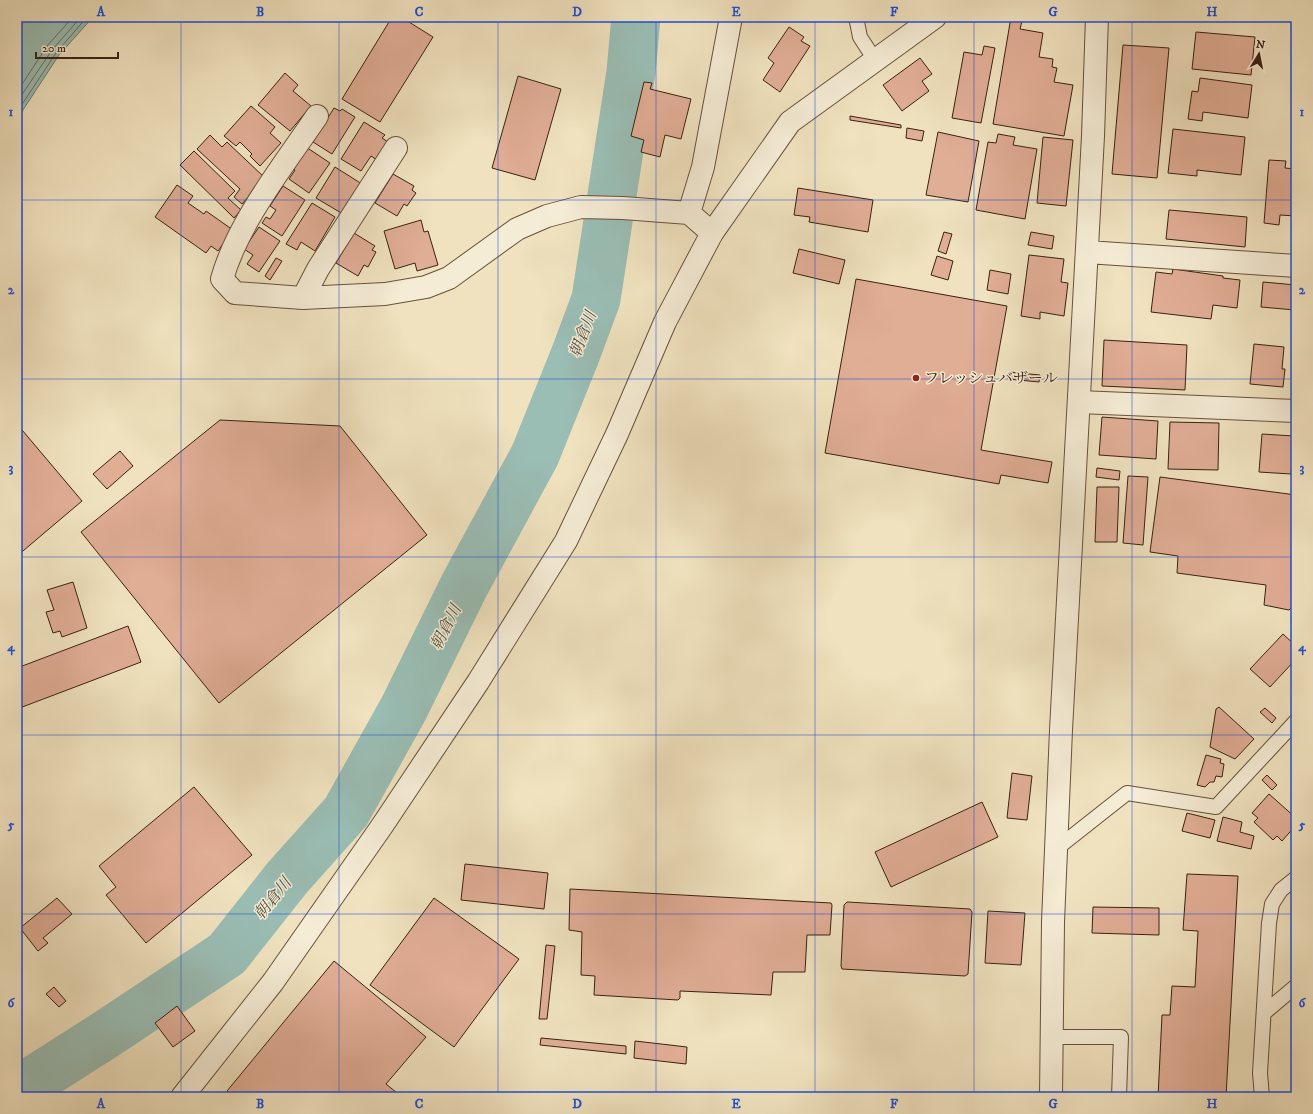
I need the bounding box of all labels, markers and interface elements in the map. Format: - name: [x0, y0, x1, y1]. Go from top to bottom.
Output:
- text: A: [96, 4, 106, 20]
- text: B: [256, 4, 264, 20]
- text: C: [415, 4, 424, 20]
- text: D: [572, 4, 582, 20]
- text: E: [731, 4, 741, 20]
- text: F: [890, 4, 899, 20]
- text: G: [1048, 4, 1058, 20]
- text: H: [1207, 4, 1218, 20]
- scale bar: [36, 34, 118, 60]
- north arrow: [1239, 34, 1279, 74]
- text: N: [1255, 37, 1266, 53]
- text: 20 m: [42, 41, 66, 56]
- text: 1: [9, 104, 14, 120]
- text: 1: [1300, 104, 1305, 120]
- text: 2: [8, 282, 15, 298]
- text: 2: [1299, 282, 1306, 298]
- water label: 朝倉川: [565, 307, 602, 360]
- place label: フレッシュバザール: [924, 369, 1058, 388]
- marker: フレッシュバザール: [911, 373, 921, 383]
- text: 3: [9, 460, 14, 476]
- text: 3: [1300, 460, 1305, 476]
- water label: 朝倉川: [426, 600, 467, 653]
- text: 4: [6, 639, 15, 656]
- text: 4: [1297, 639, 1306, 656]
- text: 5: [7, 817, 15, 833]
- text: 5: [1298, 817, 1306, 833]
- water label: 朝倉川: [250, 872, 297, 924]
- text: 6: [8, 995, 16, 1011]
- text: 6: [1299, 995, 1307, 1011]
- text: A: [96, 1096, 106, 1112]
- text: B: [256, 1096, 264, 1112]
- text: C: [415, 1096, 424, 1112]
- text: D: [572, 1096, 582, 1112]
- text: E: [731, 1096, 741, 1112]
- text: F: [890, 1096, 899, 1112]
- text: G: [1048, 1096, 1058, 1112]
- text: H: [1207, 1096, 1218, 1112]

